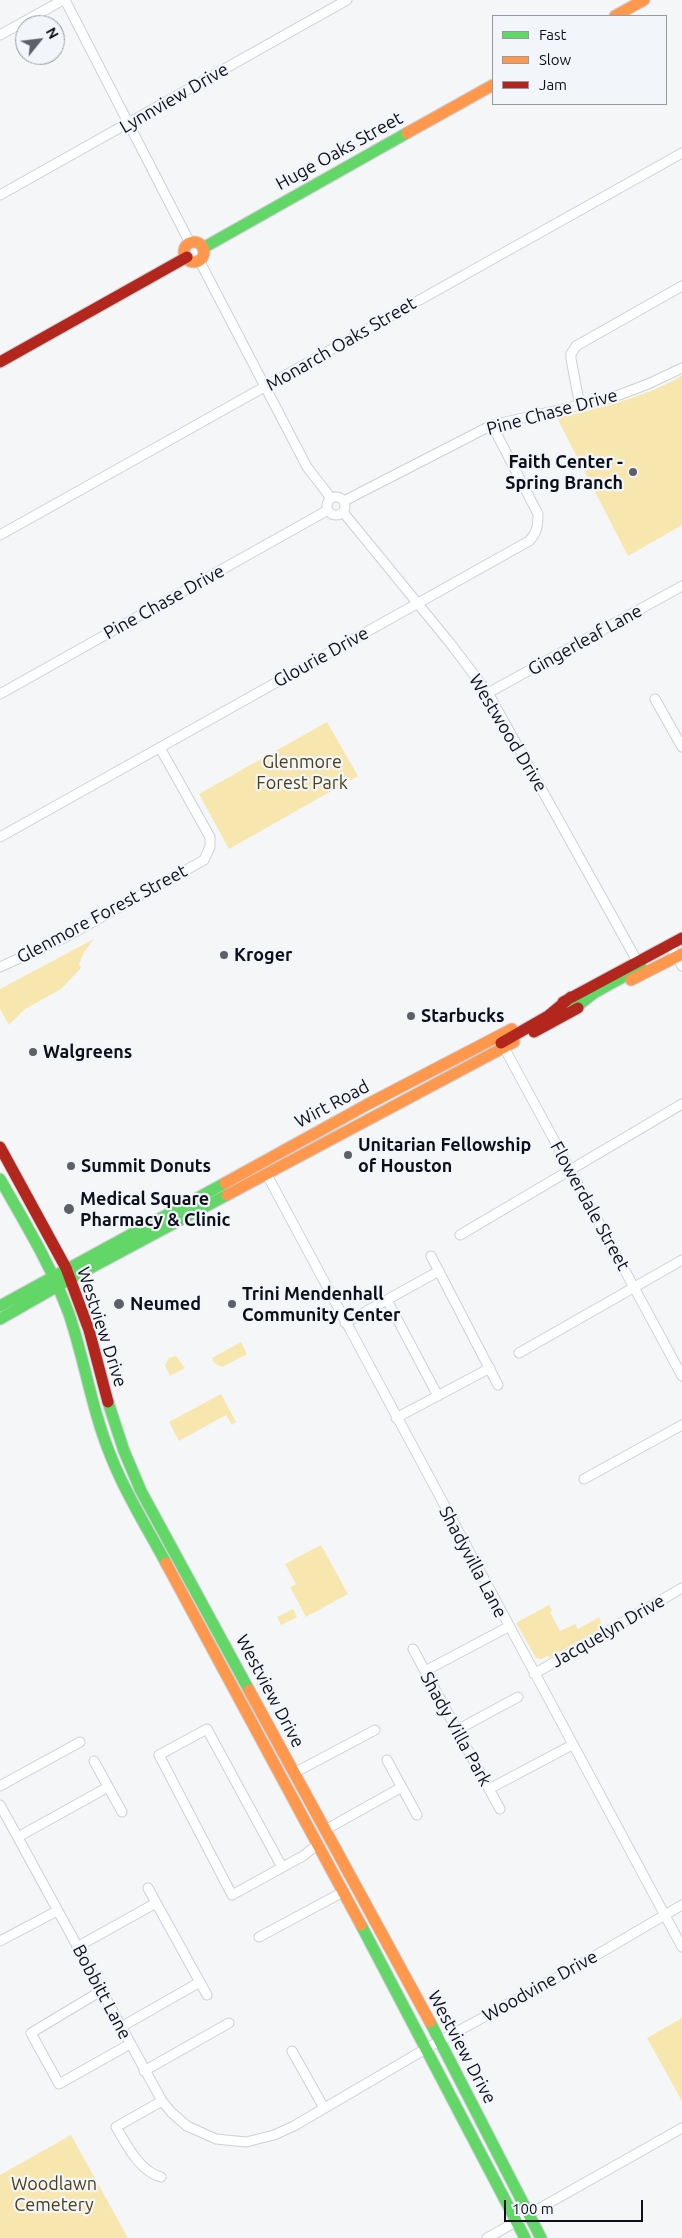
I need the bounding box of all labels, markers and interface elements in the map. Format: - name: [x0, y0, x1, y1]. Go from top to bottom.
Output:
- north arrow: [15, 15, 65, 65]
- legend: [492, 15, 667, 105]
- text: N: [43, 25, 62, 42]
- text: Fast: [539, 26, 566, 43]
- text: Slow: [539, 51, 571, 68]
- street label: Lynnview Drive: [116, 58, 232, 138]
- text: Jam: [539, 76, 567, 93]
- street label: Huge Oaks Street: [272, 107, 406, 195]
- street label: Monarch Oaks Street: [262, 292, 420, 396]
- street label: Pine Chase Drive: [484, 384, 620, 440]
- place label: Faith Center - Spring Branch: [505, 451, 623, 494]
- marker: Faith Center - Spring Branch: [627, 466, 639, 478]
- street label: Pine Chase Drive: [100, 560, 228, 644]
- street label: Gingerleaf Lane: [524, 600, 646, 680]
- street label: Glourie Drive: [270, 622, 372, 692]
- street label: Westwood Drive: [464, 670, 552, 796]
- park label: Glenmore Forest Park: [256, 751, 348, 794]
- street label: Glenmore Forest Street: [13, 860, 191, 968]
- place label: Kroger: [234, 944, 292, 966]
- marker: Kroger: [218, 949, 230, 961]
- place label: Starbucks: [421, 1005, 505, 1027]
- marker: Starbucks: [405, 1010, 417, 1022]
- place label: Walgreens: [43, 1041, 132, 1063]
- marker: Walgreens: [27, 1046, 39, 1058]
- street label: Wirt Road: [291, 1075, 373, 1133]
- place label: Unitarian Fellowship of Houston: [358, 1134, 531, 1176]
- street label: Flowerdale Street: [546, 1138, 634, 1274]
- marker: Unitarian Fellowship of Houston: [342, 1149, 354, 1161]
- place label: Summit Donuts: [81, 1155, 211, 1177]
- marker: Summit Donuts: [65, 1160, 77, 1172]
- place label: Medical Square Pharmacy & Clinic: [80, 1188, 230, 1230]
- marker: Medical Square Pharmacy & Clinic: [62, 1202, 76, 1216]
- street label: Westview Drive: [72, 1264, 132, 1390]
- place label: Trini Mendenhall Community Center: [242, 1283, 400, 1326]
- place label: Neumed: [130, 1293, 201, 1315]
- marker: Neumed: [112, 1297, 126, 1311]
- marker: Trini Mendenhall Community Center: [226, 1298, 238, 1310]
- street label: Shadyvilla Lane: [435, 1503, 511, 1621]
- street label: Jacquelyn Drive: [547, 1590, 669, 1672]
- street label: Westview Drive: [231, 1631, 309, 1751]
- street label: Shady Villa Park: [416, 1668, 496, 1790]
- street label: Bobbitt Lane: [68, 1941, 136, 2043]
- street label: Woodvine Drive: [479, 1946, 601, 2026]
- street label: Westview Drive: [423, 1987, 501, 2107]
- park label: Woodlawn Cemetery: [11, 2173, 97, 2216]
- scale bar: [507, 2190, 646, 2222]
- text: 100 m: [512, 2200, 554, 2217]

